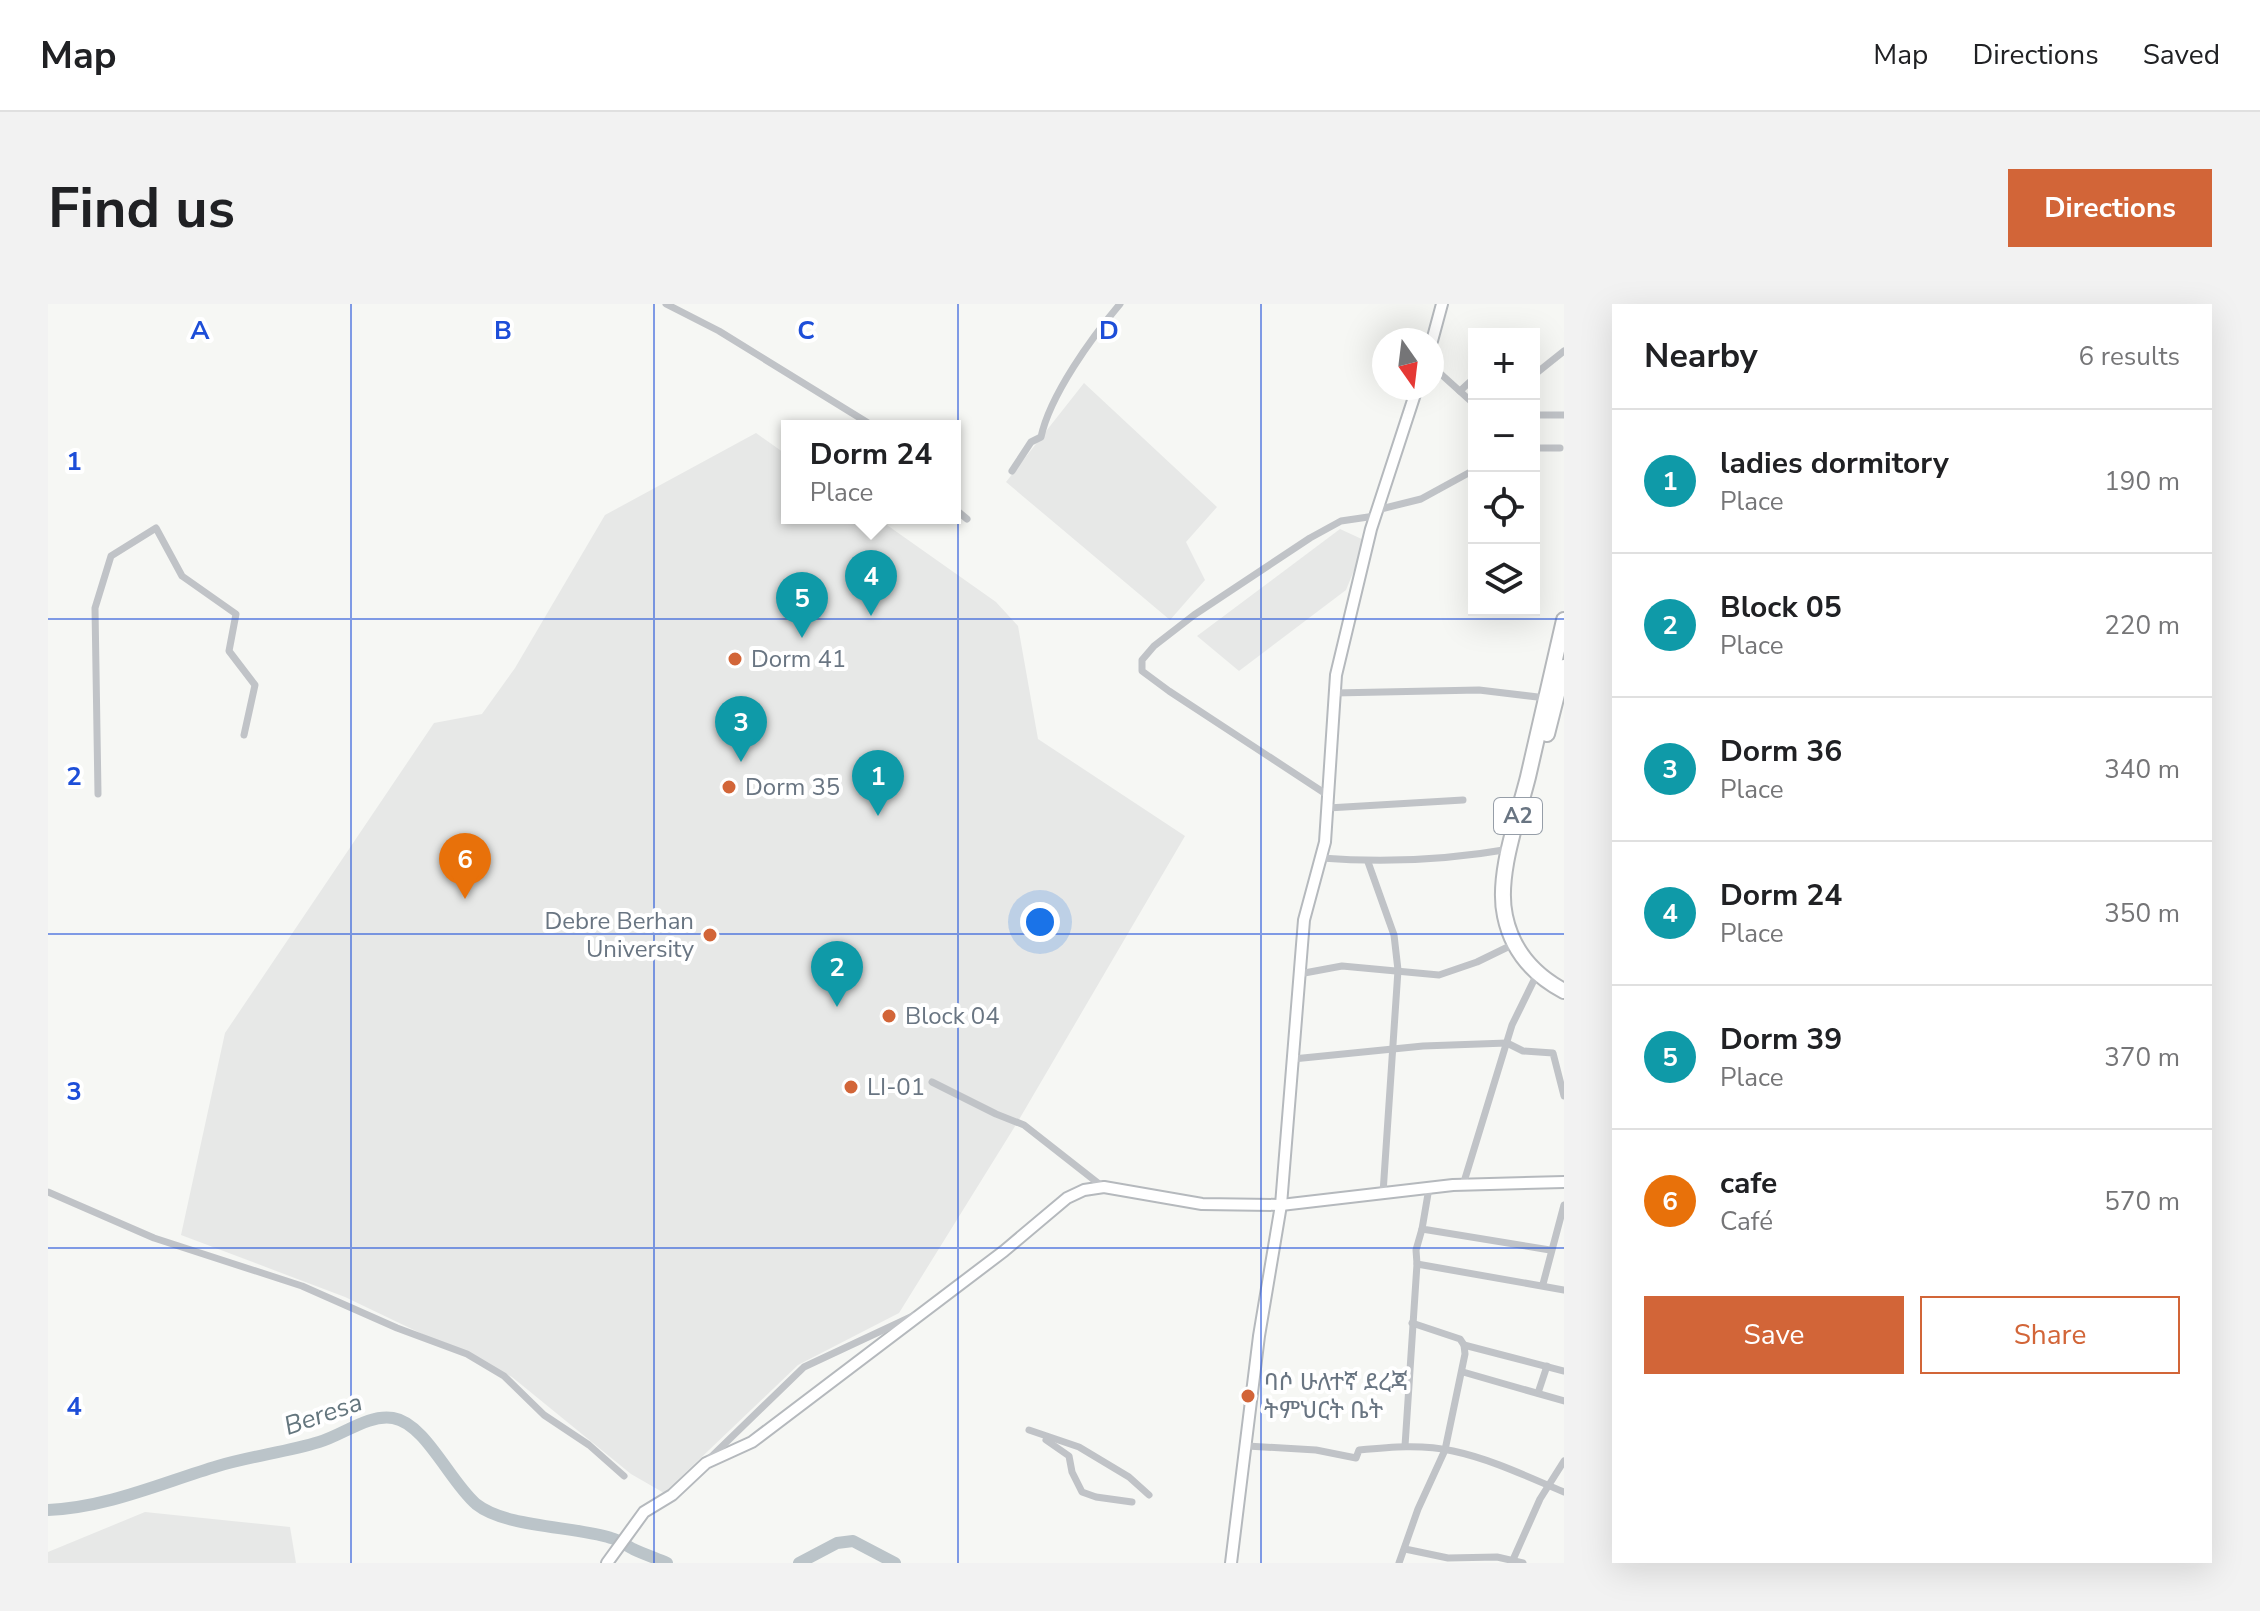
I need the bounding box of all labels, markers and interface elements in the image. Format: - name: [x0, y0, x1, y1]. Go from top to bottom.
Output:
- text: Map: [40, 30, 117, 81]
- text: Map: [1873, 36, 1928, 74]
- text: Directions: [1972, 36, 2099, 74]
- text: Saved: [2143, 36, 2220, 74]
- button: Directions: [2008, 169, 2212, 247]
- text: Find us: [48, 170, 235, 247]
- text: A: [190, 313, 210, 348]
- text: B: [494, 313, 512, 348]
- text: C: [797, 313, 815, 348]
- text: D: [1099, 313, 1119, 348]
- north arrow: [1372, 328, 1444, 400]
- map controls: [1468, 328, 1540, 616]
- button: +: [1468, 328, 1540, 400]
- text: Nearby: [1644, 333, 1758, 379]
- text: 6 results: [2079, 339, 2180, 374]
- button: −: [1468, 400, 1540, 472]
- popup: [781, 420, 961, 524]
- text: Dorm 24: [810, 434, 932, 475]
- text: ladies dormitory: [1720, 443, 1949, 484]
- text: 1: [66, 444, 82, 479]
- text: 1: [1662, 464, 1678, 499]
- text: 190 m: [2104, 464, 2180, 499]
- button: locate: [1468, 472, 1540, 544]
- text: Place: [810, 475, 873, 510]
- text: Place: [1720, 484, 1784, 519]
- button: layers: [1468, 544, 1540, 616]
- pin: 4: [845, 550, 897, 616]
- pin: 5: [776, 572, 828, 638]
- text: Block 05: [1720, 587, 1842, 628]
- text: 2: [1662, 608, 1678, 643]
- text: 220 m: [2104, 608, 2180, 643]
- text: Place: [1720, 628, 1784, 663]
- place label: Dorm 41: [751, 643, 846, 675]
- marker: Dorm 41: [726, 650, 744, 668]
- pin: 3: [715, 696, 767, 762]
- text: Dorm 36: [1720, 731, 1842, 772]
- pin: 1: [852, 750, 904, 816]
- text: 3: [1662, 752, 1678, 787]
- text: 340 m: [2104, 752, 2180, 787]
- text: 2: [66, 759, 82, 794]
- place label: Dorm 35: [745, 771, 840, 803]
- text: Place: [1720, 772, 1784, 807]
- marker: Dorm 35: [720, 778, 738, 796]
- road number: A2: [1494, 798, 1542, 834]
- pin: 6: [439, 833, 491, 899]
- text: Dorm 24: [1720, 875, 1842, 916]
- text: 4: [1662, 896, 1678, 931]
- text: 350 m: [2104, 896, 2180, 931]
- your location: [1020, 902, 1060, 942]
- place label: Debre Berhan University: [544, 905, 695, 965]
- text: Place: [1720, 916, 1784, 951]
- marker: Debre Berhan University: [701, 926, 719, 944]
- pin: 2: [811, 941, 863, 1007]
- place label: Block 04: [905, 1000, 1000, 1032]
- marker: Block 04: [880, 1007, 898, 1025]
- text: Dorm 39: [1720, 1019, 1842, 1060]
- text: 5: [1662, 1040, 1678, 1075]
- text: 370 m: [2104, 1040, 2180, 1075]
- text: Place: [1720, 1060, 1784, 1095]
- place label: LI-01: [867, 1071, 925, 1103]
- text: 3: [66, 1074, 82, 1109]
- marker: LI-01: [842, 1078, 860, 1096]
- text: cafe: [1720, 1163, 1777, 1204]
- text: 6: [1662, 1184, 1678, 1219]
- text: 570 m: [2104, 1184, 2180, 1219]
- text: Café: [1720, 1204, 1773, 1239]
- button: Save: [1644, 1296, 1904, 1374]
- button: Share: [1920, 1296, 2180, 1374]
- place label: ባሶ ሁለተኛ ደረጃ ትምህርት ቤት: [1264, 1366, 1408, 1426]
- water label: Beresa: [279, 1384, 367, 1444]
- marker: ባሶ ሁለተኛ ደረጃ ትምህርት ቤት: [1239, 1387, 1257, 1405]
- text: 4: [66, 1389, 82, 1424]

